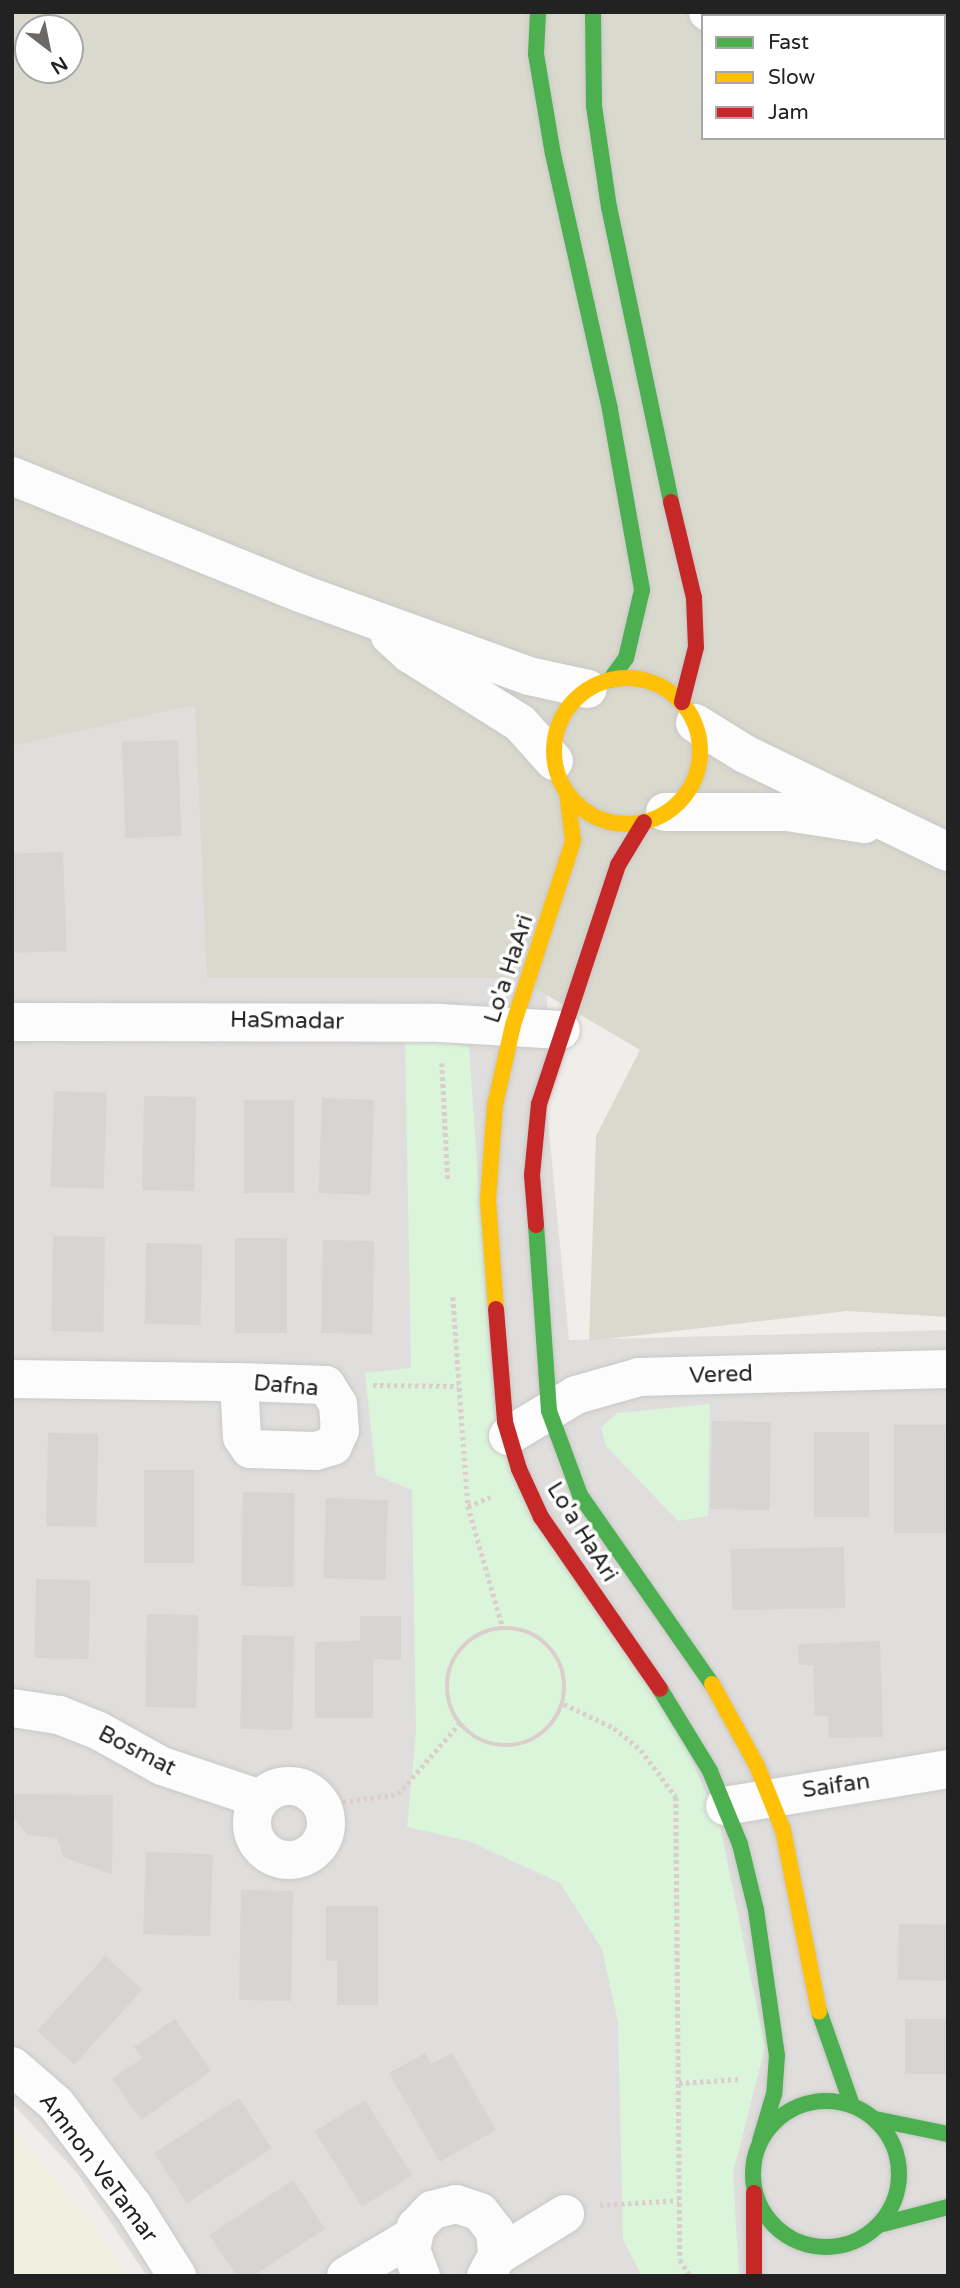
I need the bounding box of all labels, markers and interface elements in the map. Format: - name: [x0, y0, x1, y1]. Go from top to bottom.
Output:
- north arrow: [14, 14, 84, 84]
- legend: [701, 14, 946, 140]
- text: Fast: [768, 30, 809, 55]
- text: N: [47, 52, 71, 78]
- text: Slow: [768, 65, 815, 90]
- text: Jam: [768, 100, 809, 125]
- street label: Lo'a HaAri: [478, 911, 540, 1027]
- street label: HaSmadar: [230, 1006, 344, 1036]
- street label: Vered: [689, 1360, 753, 1390]
- street label: Dafna: [252, 1369, 320, 1403]
- street label: Lo'a HaAri: [540, 1477, 624, 1587]
- street label: Bosmat: [94, 1720, 180, 1782]
- street label: Saifan: [800, 1768, 872, 1804]
- street label: Amnon VeTamar: [33, 2088, 163, 2248]

